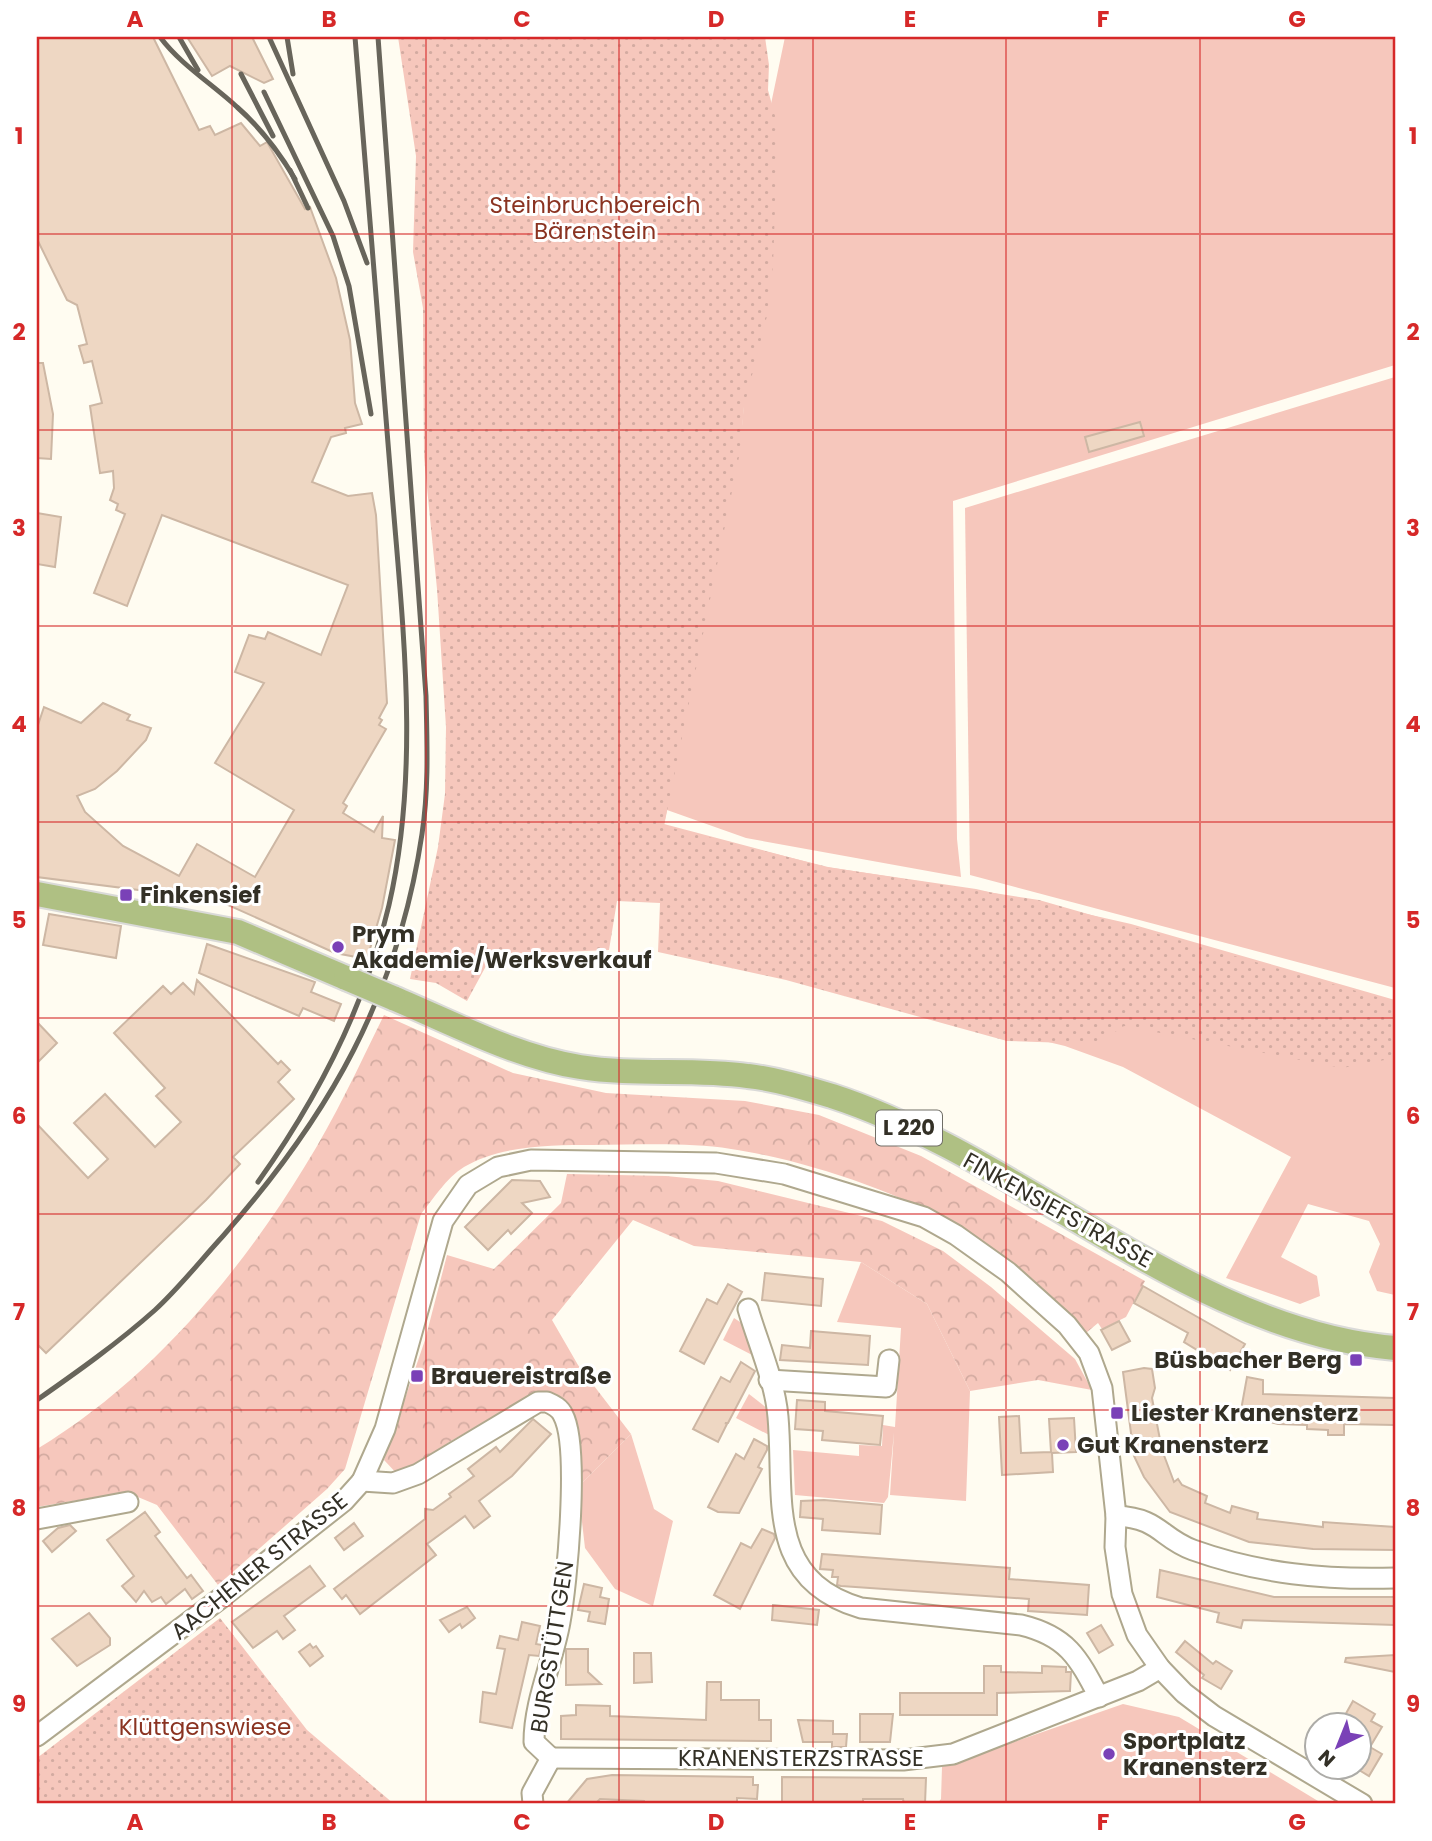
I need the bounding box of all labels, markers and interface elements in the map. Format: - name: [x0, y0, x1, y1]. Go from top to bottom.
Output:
- text: A: [127, 3, 144, 35]
- text: B: [321, 3, 337, 35]
- text: C: [513, 3, 531, 35]
- text: D: [708, 3, 724, 35]
- text: E: [904, 3, 916, 35]
- text: F: [1097, 3, 1109, 35]
- text: G: [1288, 3, 1306, 35]
- text: 1: [15, 120, 23, 152]
- text: 1: [1409, 120, 1417, 152]
- park label: Steinbruchbereich Bärenstein: [489, 189, 701, 247]
- text: 2: [12, 316, 26, 348]
- text: 2: [1406, 316, 1420, 348]
- text: 3: [12, 512, 26, 544]
- text: 3: [1406, 512, 1420, 544]
- text: 4: [11, 708, 27, 740]
- text: 4: [1405, 708, 1421, 740]
- place label: Finkensief: [140, 879, 261, 911]
- marker: Finkensief: [118, 887, 134, 903]
- text: 5: [12, 904, 26, 936]
- text: 5: [1406, 904, 1420, 936]
- place label: Prym Akademie/Werksverkauf: [352, 918, 652, 976]
- marker: Prym Akademie/Werksverkauf: [330, 939, 346, 955]
- text: 6: [12, 1100, 26, 1132]
- text: 6: [1406, 1100, 1420, 1132]
- road number: L 220: [876, 1110, 942, 1146]
- street label: FINKENSIEFSTRASSE: [958, 1145, 1158, 1275]
- text: 7: [13, 1296, 25, 1328]
- text: 7: [1407, 1296, 1419, 1328]
- place label: Büsbacher Berg: [1154, 1344, 1342, 1376]
- marker: Büsbacher Berg: [1348, 1352, 1364, 1368]
- place label: Brauereistraße: [431, 1360, 611, 1392]
- marker: Brauereistraße: [409, 1368, 425, 1384]
- place label: Liester Kranensterz: [1131, 1397, 1358, 1429]
- marker: Liester Kranensterz: [1109, 1405, 1125, 1421]
- place label: Gut Kranensterz: [1077, 1429, 1269, 1461]
- marker: Gut Kranensterz: [1055, 1437, 1071, 1453]
- street label: AACHENER STRASSE: [164, 1485, 354, 1647]
- text: 8: [12, 1492, 26, 1524]
- text: 8: [1406, 1492, 1420, 1524]
- street label: BURGSTÜTTGEN: [523, 1559, 581, 1735]
- text: 9: [12, 1688, 26, 1720]
- text: 9: [1406, 1688, 1420, 1720]
- park label: Klüttgenswiese: [119, 1711, 291, 1743]
- north arrow: [1302, 1712, 1372, 1782]
- place label: Sportplatz Kranensterz: [1123, 1725, 1267, 1783]
- street label: KRANENSTERZSTRASSE: [678, 1742, 924, 1774]
- text: N: [1312, 1743, 1341, 1773]
- marker: Sportplatz Kranensterz: [1101, 1746, 1117, 1762]
- text: A: [127, 1806, 144, 1838]
- text: B: [321, 1806, 337, 1838]
- text: C: [513, 1806, 531, 1838]
- text: D: [708, 1806, 724, 1838]
- text: E: [904, 1806, 916, 1838]
- text: F: [1097, 1806, 1109, 1838]
- text: G: [1288, 1806, 1306, 1838]

